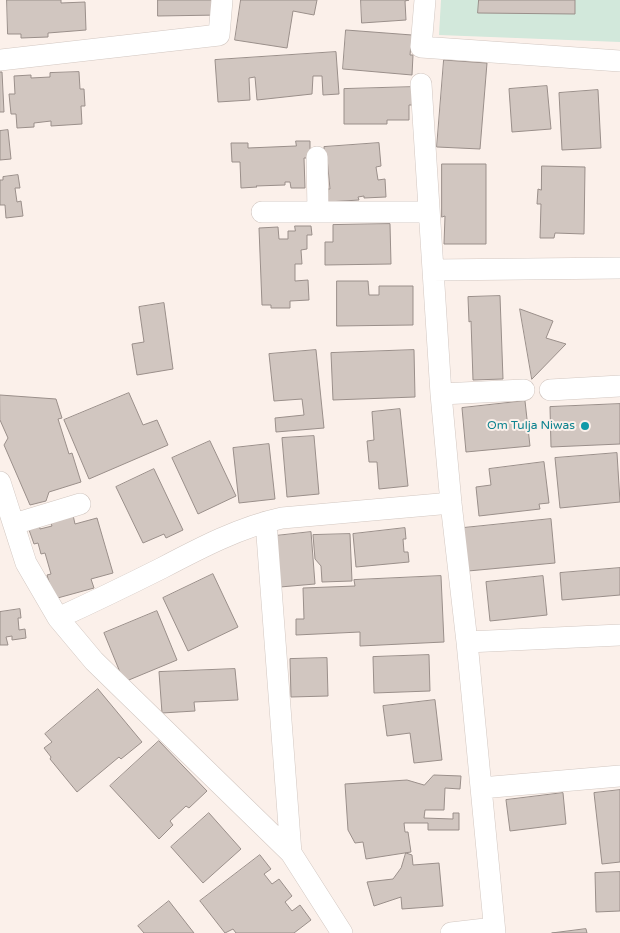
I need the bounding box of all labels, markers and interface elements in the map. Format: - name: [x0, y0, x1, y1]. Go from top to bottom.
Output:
- place label: Om Tulja Niwas: [487, 419, 575, 433]
- marker: Om Tulja Niwas: [579, 420, 591, 432]

